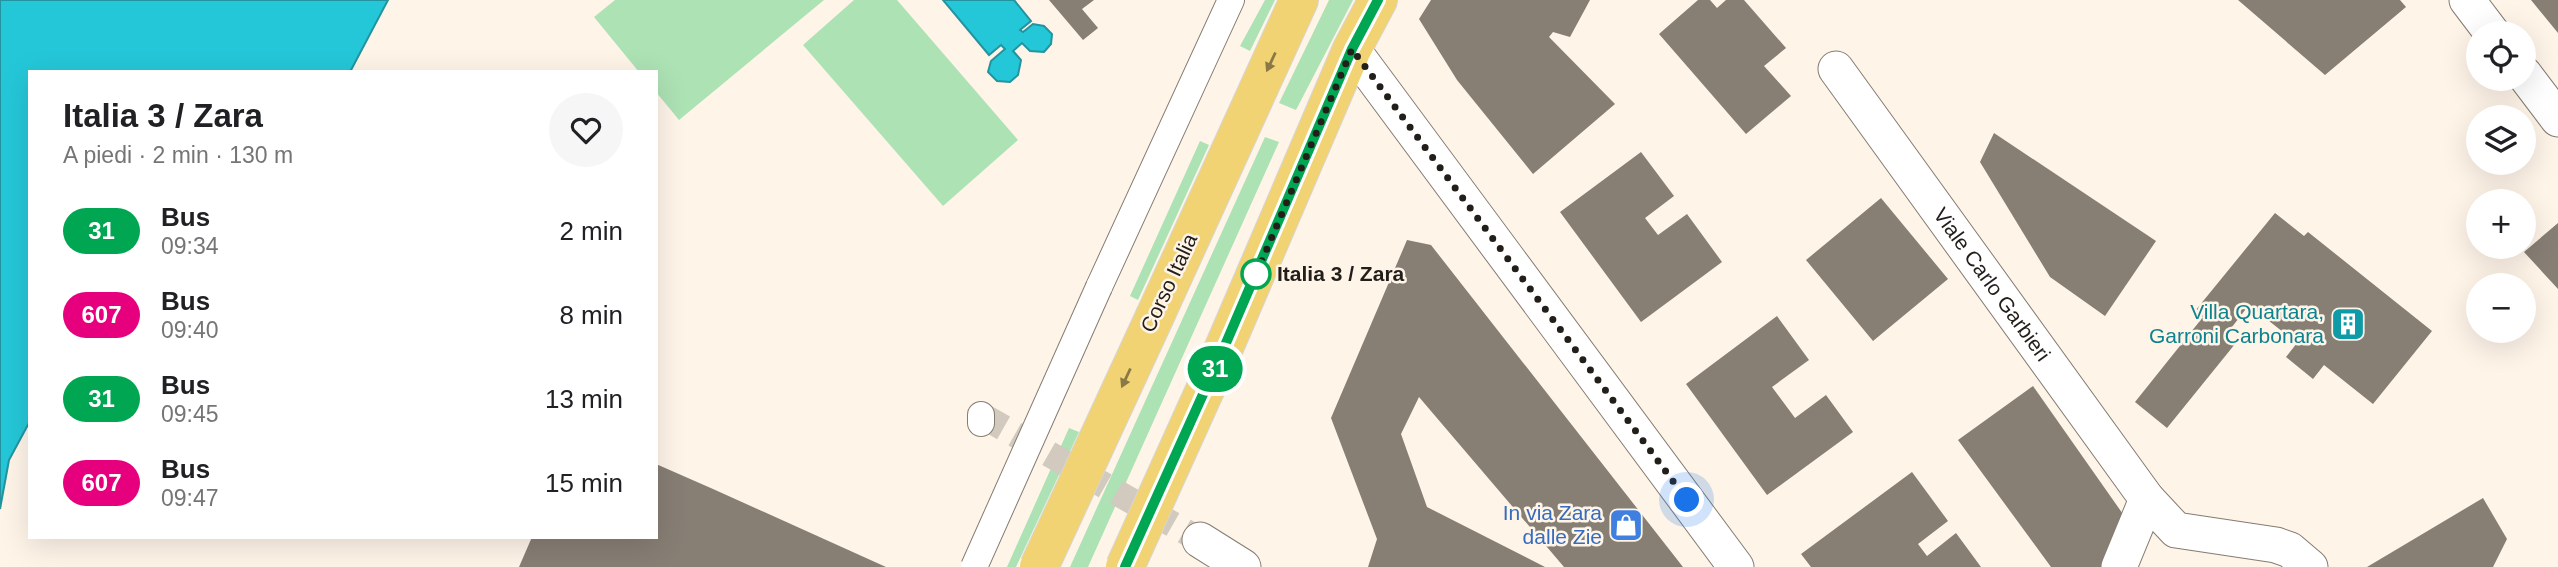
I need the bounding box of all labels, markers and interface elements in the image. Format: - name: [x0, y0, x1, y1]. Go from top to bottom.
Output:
- map controls: [2466, 21, 2536, 343]
- button: locate: [2466, 21, 2536, 91]
- one-way arrow: [1265, 52, 1276, 72]
- button: heart: [549, 93, 623, 167]
- text: Italia 3 / Zara: [63, 97, 263, 134]
- button: layers: [2466, 105, 2536, 175]
- text: A piedi · 2 min · 130 m: [63, 142, 293, 168]
- button: +: [2466, 189, 2536, 259]
- text: Bus: [161, 202, 210, 232]
- street label: Viale Carlo Garbieri: [1929, 203, 2055, 365]
- text: 2 min: [559, 216, 623, 246]
- text: 31: [88, 217, 115, 244]
- street label: Corso Italia: [1136, 230, 1202, 336]
- text: 09:34: [161, 233, 219, 259]
- marker: Italia 3 / Zara: [1241, 259, 1271, 289]
- place label: Italia 3 / Zara: [1277, 262, 1405, 285]
- button: −: [2466, 273, 2536, 343]
- text: Bus: [161, 286, 210, 316]
- text: 8 min: [559, 300, 623, 330]
- place label: Villa Quartara, Garroni Carbonara: [2149, 300, 2324, 347]
- text: 607: [81, 301, 122, 328]
- building icon: Villa Quartara, Garroni Carbonara: [2329, 305, 2367, 343]
- text: 09:40: [161, 317, 219, 343]
- line badge: 31: [1184, 346, 1246, 392]
- text: 31: [1202, 355, 1228, 382]
- one-way arrow: [1120, 368, 1132, 388]
- text: Bus: [161, 370, 210, 400]
- text: 13 min: [545, 384, 623, 414]
- text: 31: [88, 385, 115, 412]
- text: 09:45: [161, 401, 219, 427]
- text: Bus: [161, 454, 210, 484]
- text: 15 min: [545, 468, 623, 498]
- text: 607: [81, 469, 122, 496]
- your location: [1669, 482, 1704, 517]
- text: 09:47: [161, 485, 219, 511]
- place label: In via Zara dalle Zie: [1503, 501, 1602, 548]
- shop icon: In via Zara dalle Zie: [1607, 506, 1645, 544]

